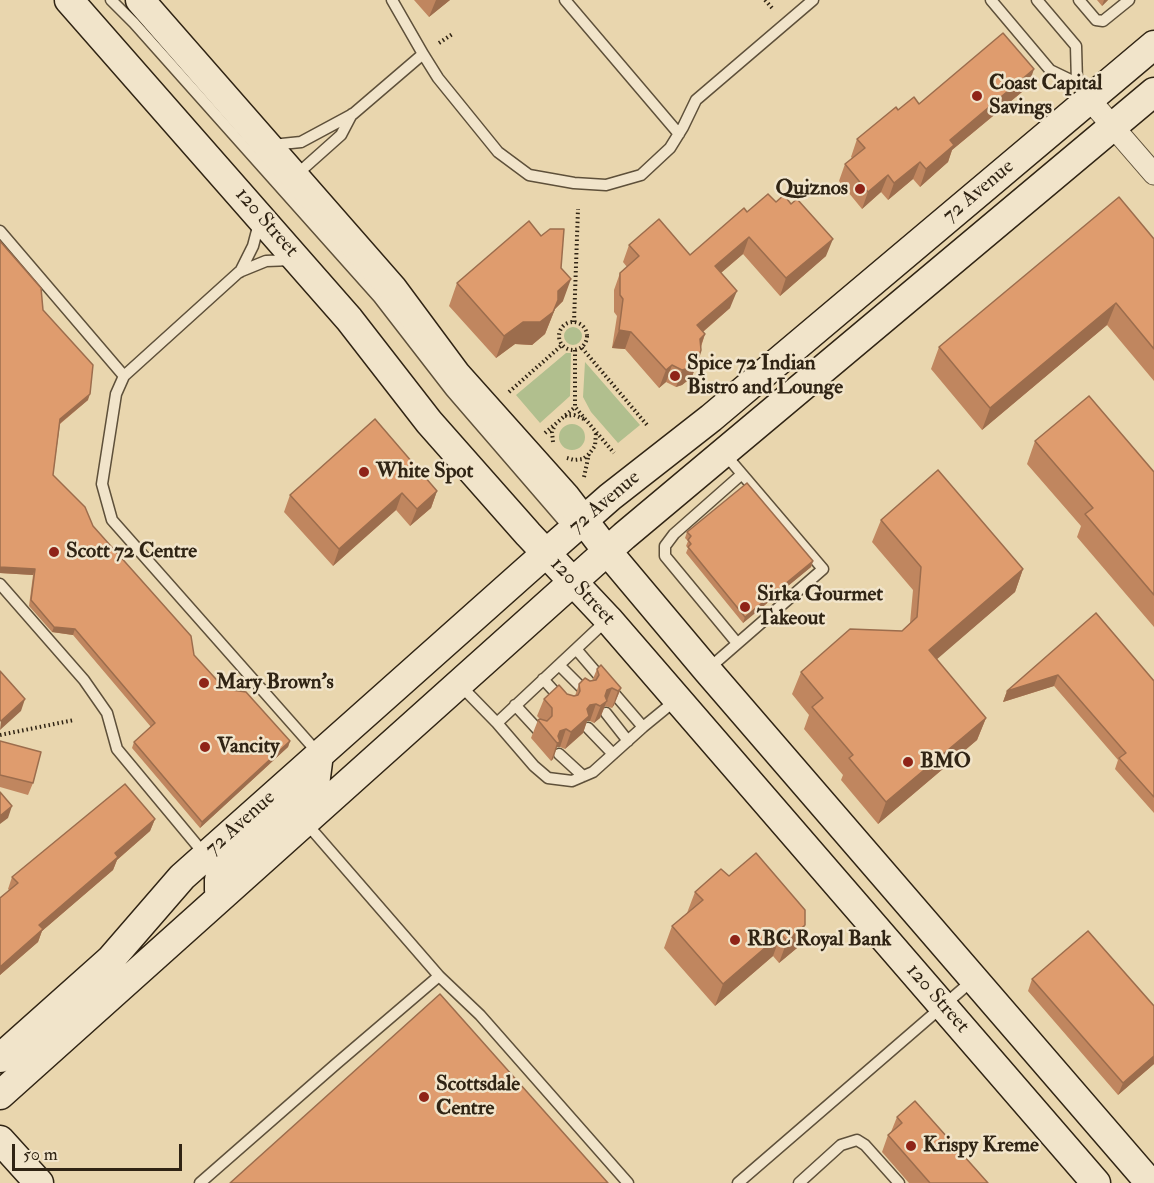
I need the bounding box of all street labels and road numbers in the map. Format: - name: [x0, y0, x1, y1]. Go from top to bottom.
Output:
- street label: 72 Avenue: [938, 155, 1020, 229]
- street label: 120 Street: [229, 183, 303, 263]
- street label: 72 Avenue: [564, 466, 646, 540]
- street label: 120 Street: [544, 553, 620, 631]
- street label: 72 Avenue: [201, 786, 281, 862]
- street label: 120 Street: [900, 959, 974, 1039]

